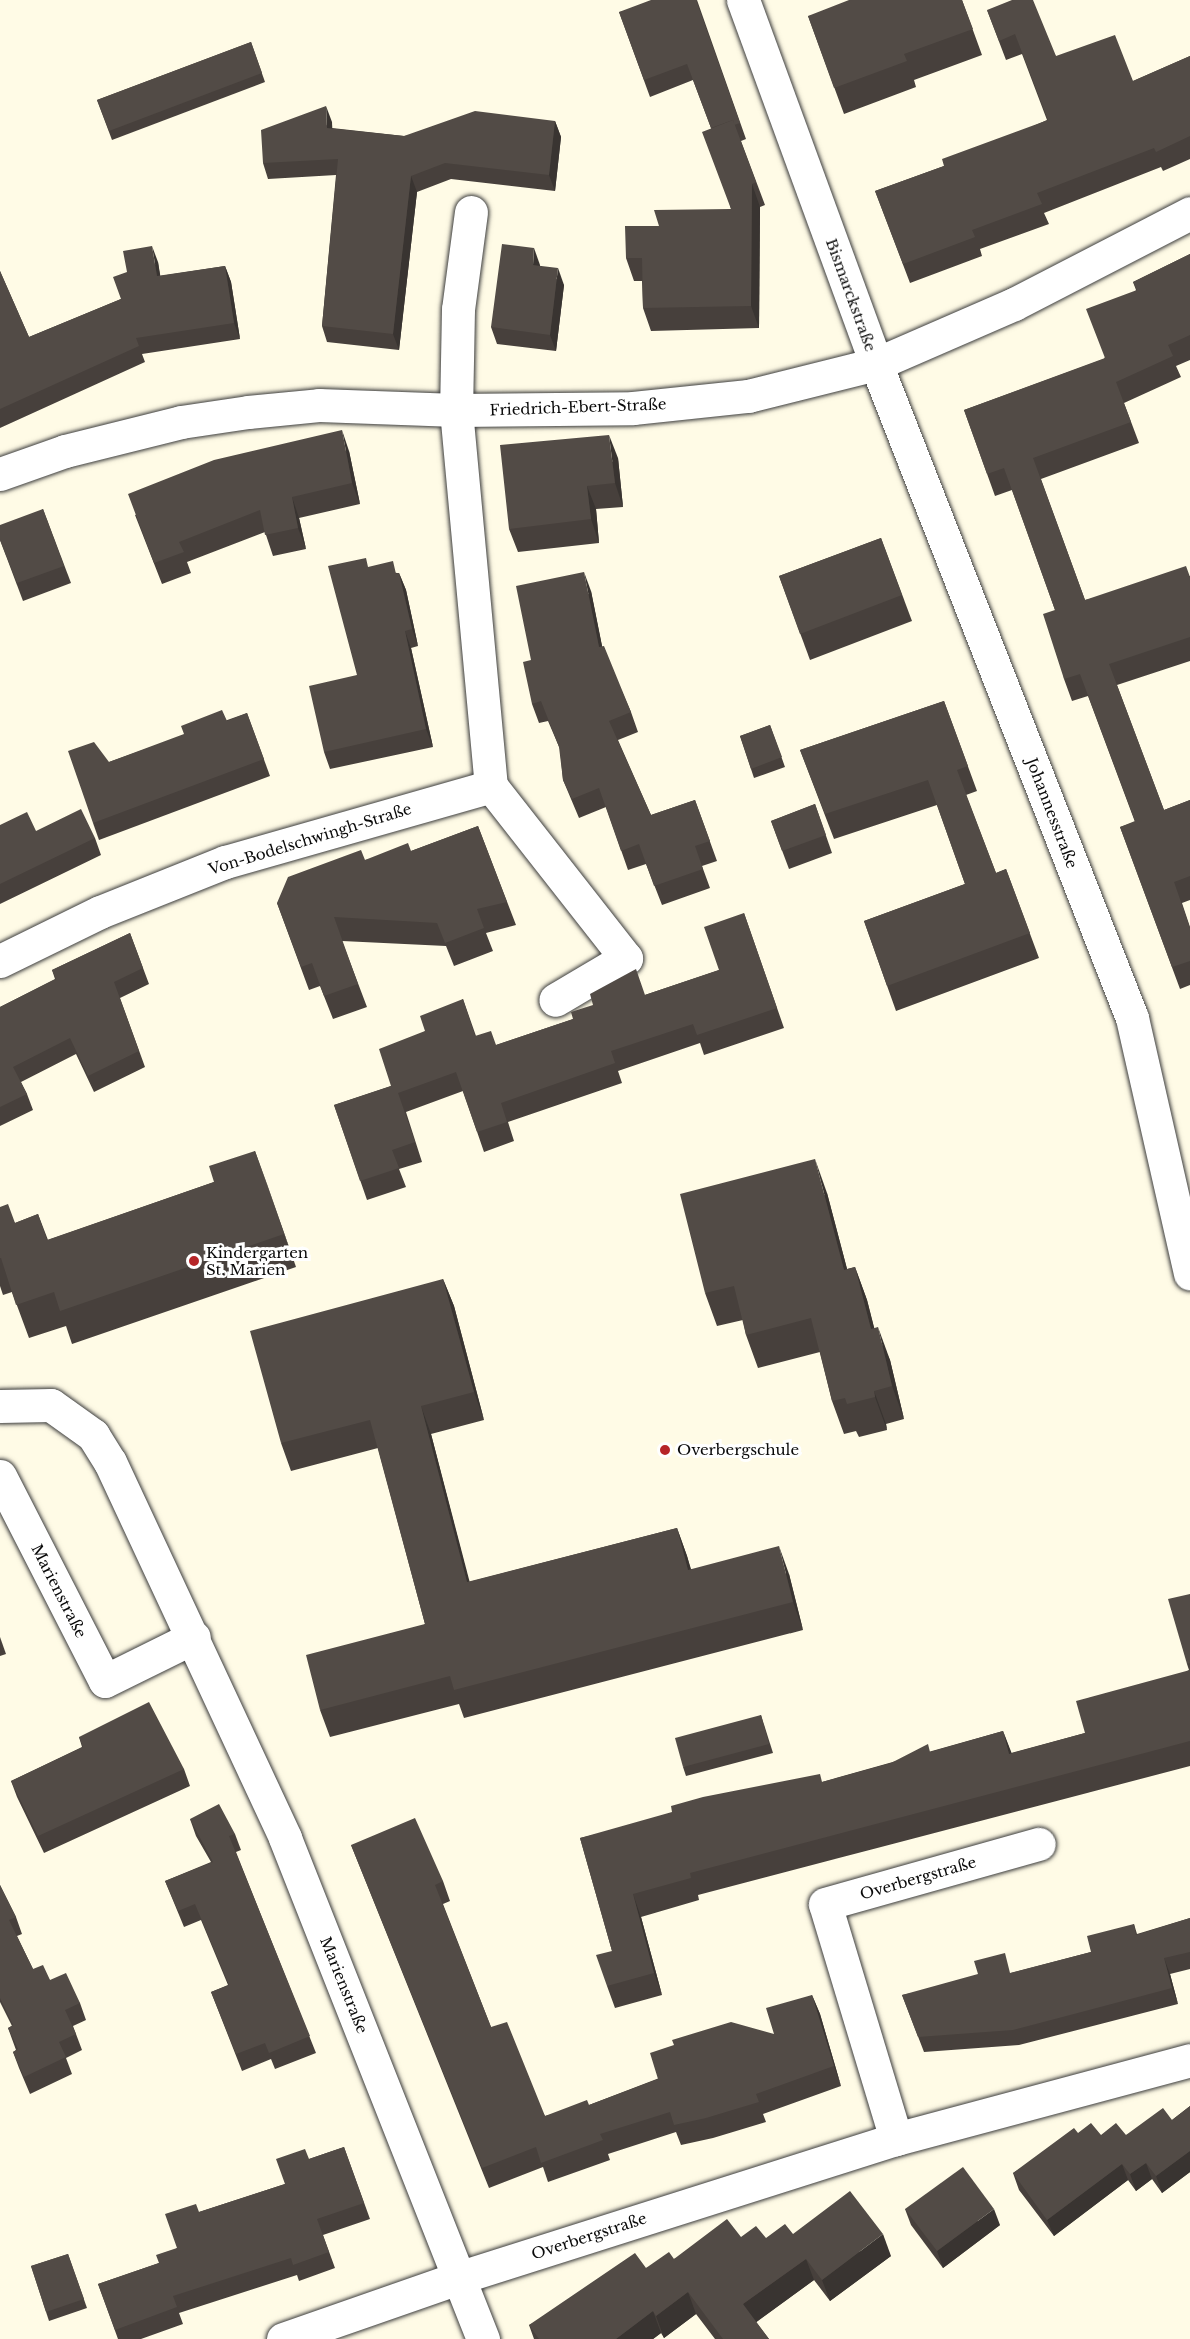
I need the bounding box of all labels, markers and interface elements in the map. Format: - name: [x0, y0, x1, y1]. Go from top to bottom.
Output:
- street label: Bismarckstraße: [822, 236, 880, 354]
- street label: Friedrich-Ebert-Straße: [489, 395, 667, 419]
- street label: Johannesstraße: [1023, 755, 1081, 871]
- street label: Von-Bodelschwingh-Straße: [206, 800, 414, 878]
- place label: Kindergarten St. Marien: [206, 1243, 308, 1278]
- marker: Kindergarten St. Marien: [187, 1254, 201, 1268]
- place label: Overbergschule: [677, 1441, 799, 1459]
- marker: Overbergschule: [658, 1443, 672, 1457]
- street label: Marienstraße: [28, 1541, 90, 1641]
- street label: Overbergstraße: [858, 1853, 978, 1903]
- street label: Marienstraße: [316, 1934, 372, 2036]
- street label: Overbergstraße: [529, 2209, 649, 2263]

